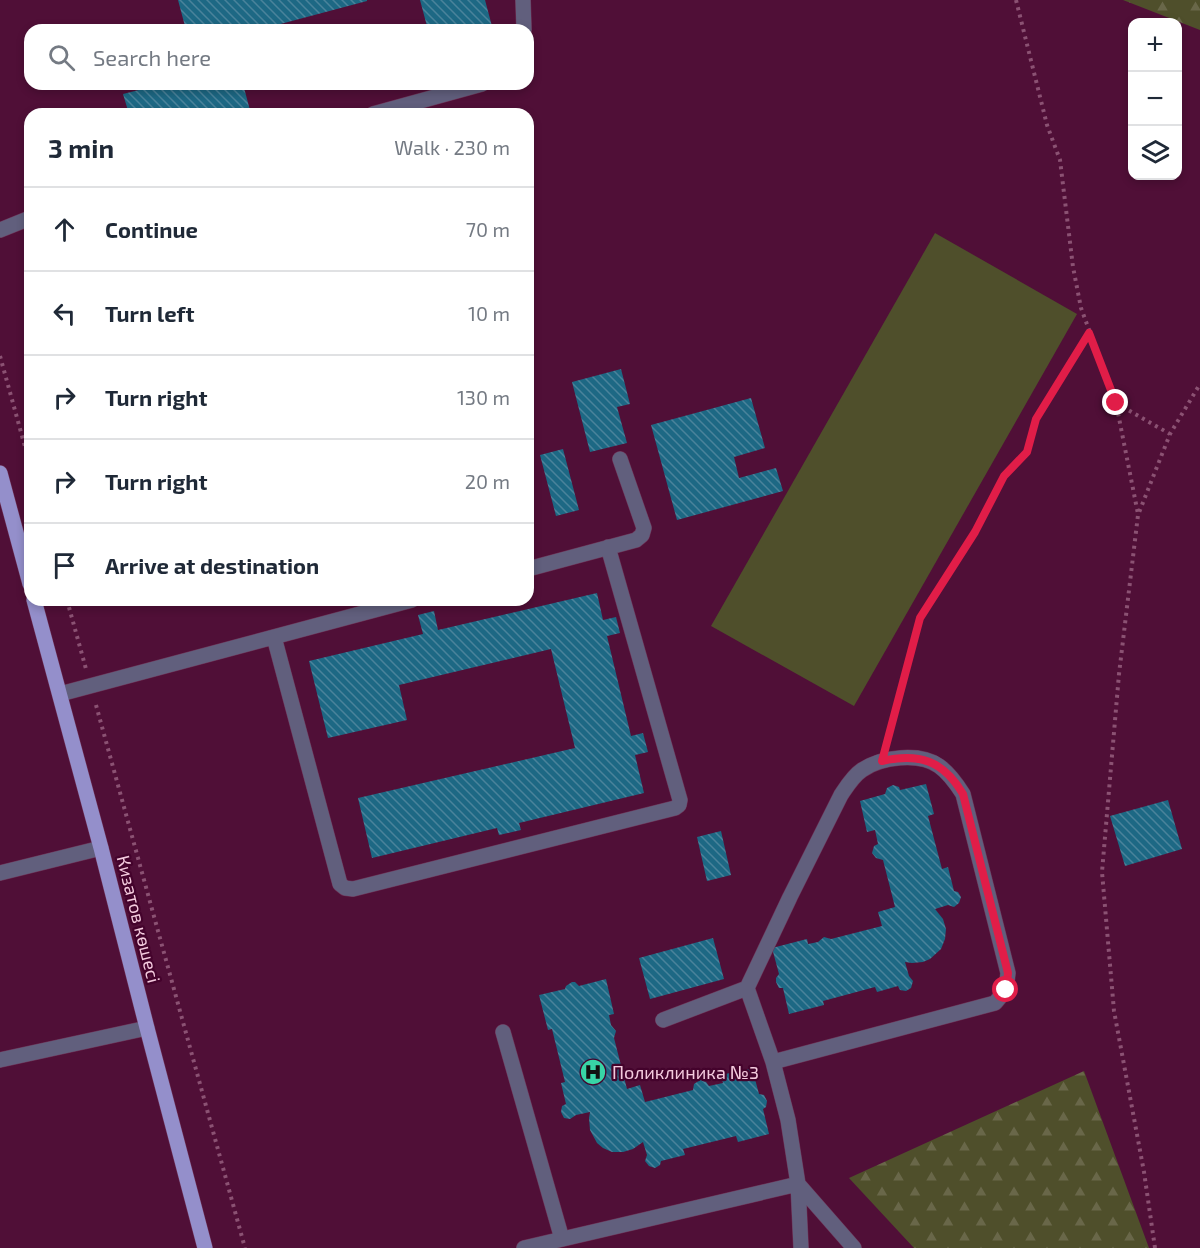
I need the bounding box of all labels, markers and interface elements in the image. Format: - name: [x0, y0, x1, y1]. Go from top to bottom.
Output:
- map controls: [1128, 18, 1182, 180]
- button: +: [1128, 18, 1182, 72]
- search box: [24, 24, 534, 90]
- icon: search: [45, 41, 78, 74]
- text: Search here: [93, 44, 211, 70]
- button: −: [1128, 72, 1182, 126]
- button: layers: [1128, 126, 1182, 180]
- text: 3 min: [48, 132, 114, 163]
- text: Walk · 230 m: [394, 135, 510, 159]
- icon: ahead: [48, 213, 81, 246]
- text: Continue: [105, 216, 198, 242]
- text: 70 m: [466, 217, 510, 241]
- icon: left: [48, 297, 81, 330]
- text: Turn left: [105, 300, 194, 326]
- text: 10 m: [468, 301, 510, 325]
- icon: right: [48, 381, 81, 414]
- text: Turn right: [105, 384, 207, 410]
- text: 130 m: [457, 385, 510, 409]
- route end: [1102, 389, 1128, 415]
- icon: right: [48, 465, 81, 498]
- text: Turn right: [105, 468, 207, 494]
- text: 20 m: [465, 469, 510, 493]
- icon: arrive: [48, 549, 81, 582]
- text: Arrive at destination: [105, 552, 319, 578]
- street label: Кизатов көшесі: [113, 853, 165, 985]
- route start: [992, 976, 1018, 1002]
- hospital icon: Поликлиника №3: [578, 1057, 608, 1087]
- place label: Поликлиника №3: [612, 1061, 759, 1083]

